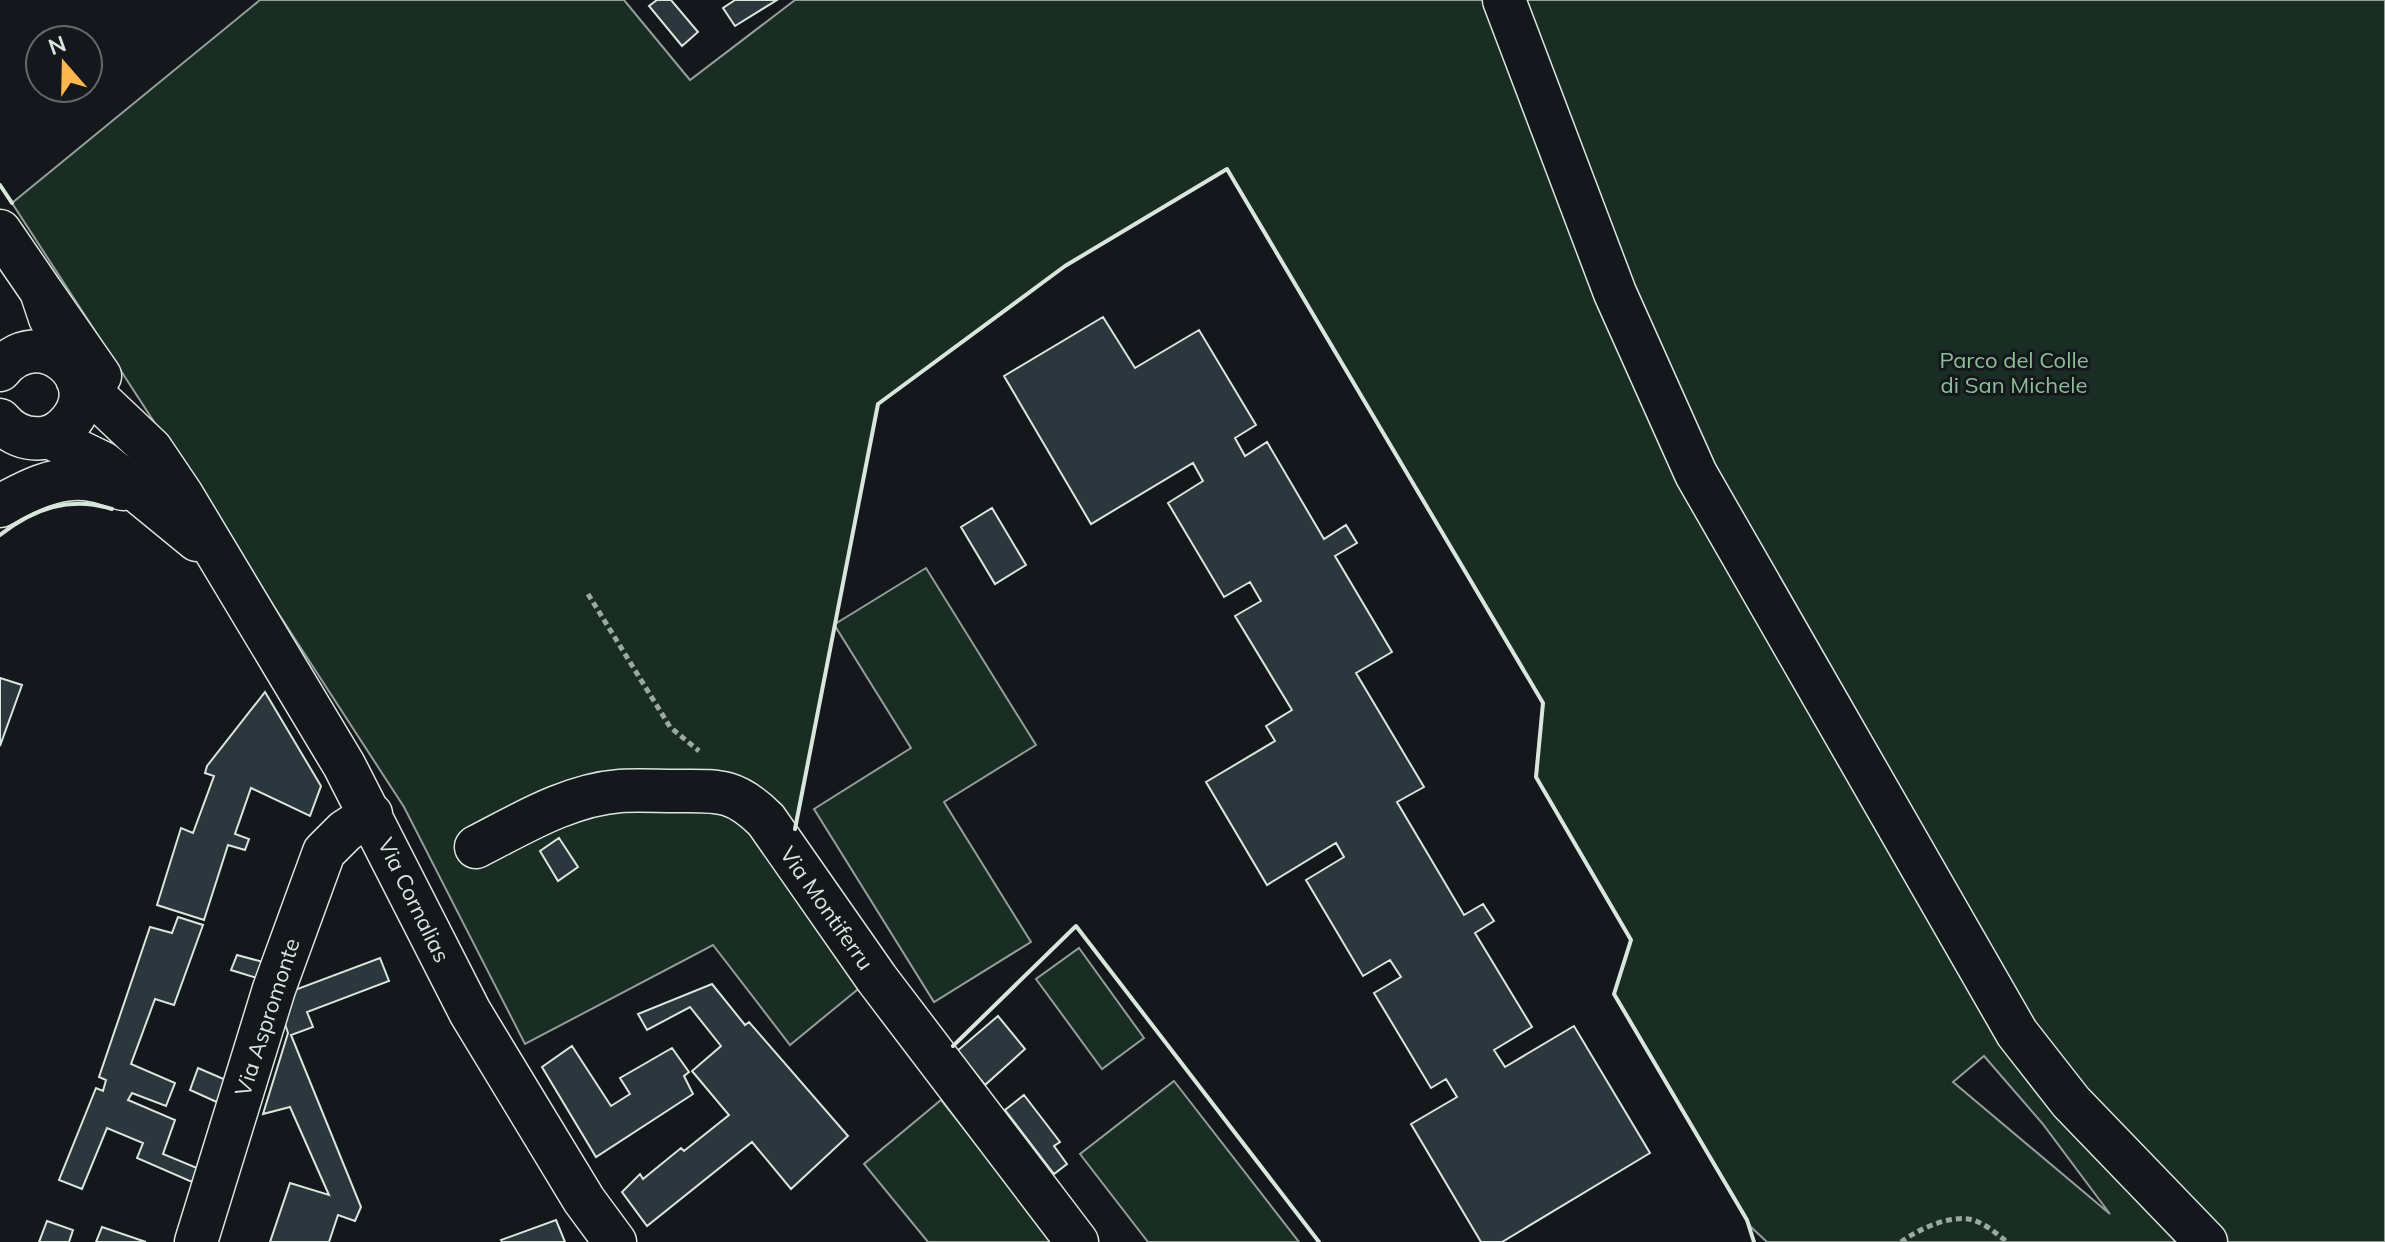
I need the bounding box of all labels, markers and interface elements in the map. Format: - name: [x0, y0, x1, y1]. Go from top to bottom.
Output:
- north arrow: [24, 24, 104, 104]
- text: N: [45, 29, 70, 61]
- park label: Parco del Colle di San Michele: [1939, 346, 2089, 399]
- street label: Via Cornalias: [372, 833, 456, 967]
- street label: Via Montiferru: [774, 841, 880, 975]
- street label: Via Aspromonte: [228, 934, 306, 1100]

